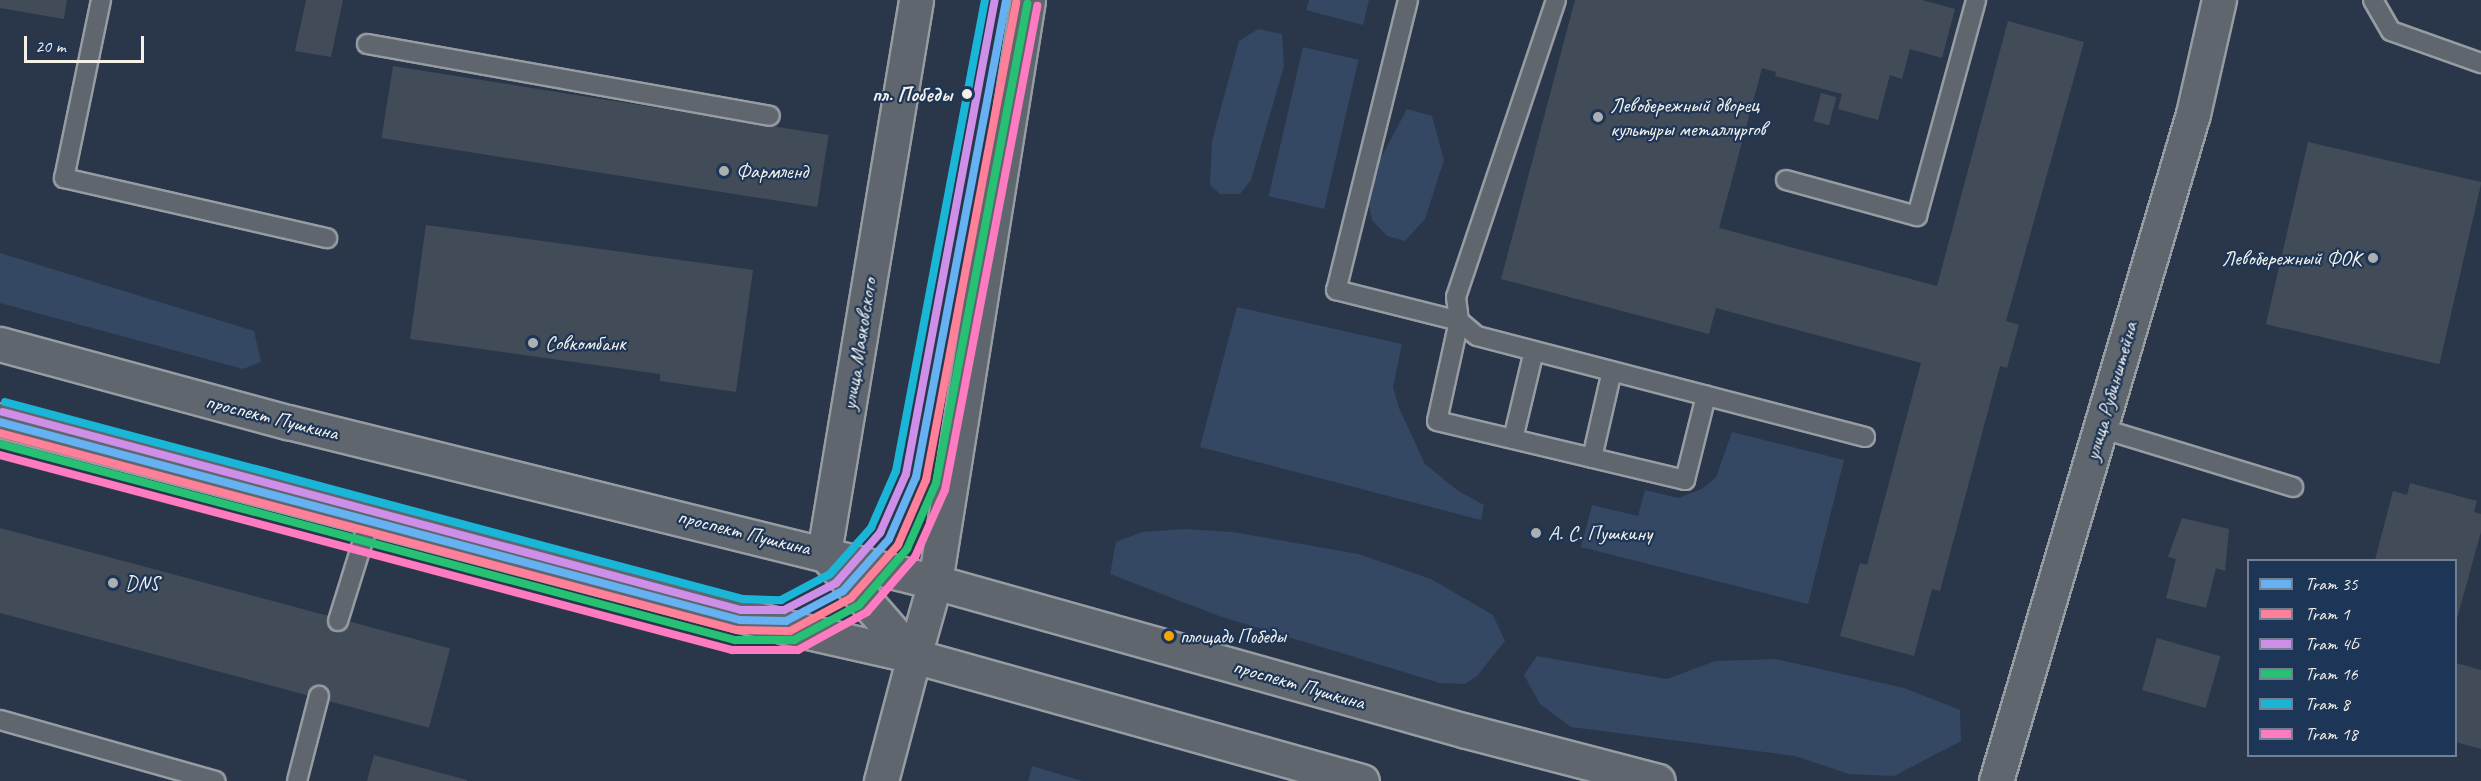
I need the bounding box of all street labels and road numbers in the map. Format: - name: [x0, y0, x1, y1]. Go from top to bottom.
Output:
- street label: улица Маяковского: [836, 276, 882, 412]
- street label: улица Рубинштейна: [2079, 319, 2143, 463]
- street label: проспект Пушкина: [202, 388, 342, 446]
- street label: проспект Пушкина: [674, 503, 814, 561]
- street label: проспект Пушкина: [1229, 653, 1369, 715]

